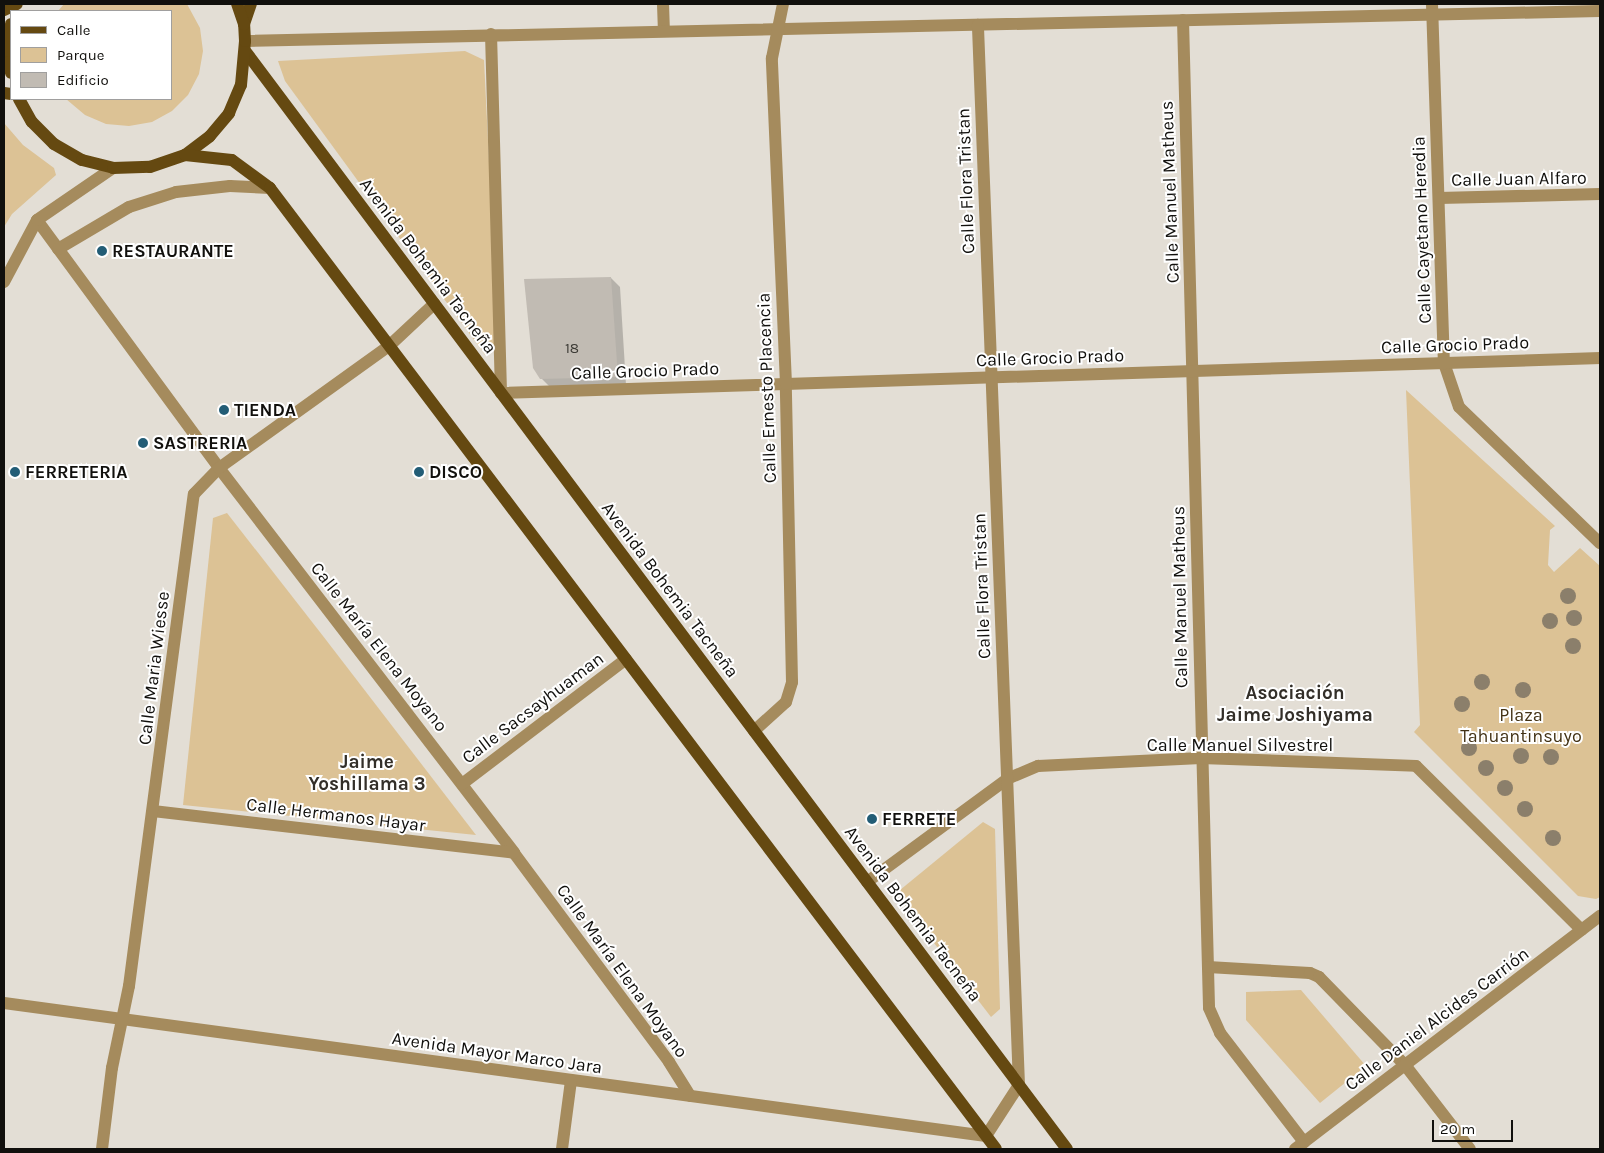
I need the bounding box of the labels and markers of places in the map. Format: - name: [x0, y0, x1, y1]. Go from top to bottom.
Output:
- place label: RESTAURANTE: [112, 240, 234, 262]
- marker: RESTAURANTE: [96, 245, 108, 257]
- place label: TIENDA: [234, 399, 296, 421]
- marker: TIENDA: [218, 404, 230, 416]
- place label: SASTRERIA: [153, 432, 247, 454]
- marker: SASTRERIA: [137, 437, 149, 449]
- place label: FERRETERIA: [25, 461, 128, 483]
- place label: DISCO: [429, 461, 482, 483]
- marker: FERRETERIA: [9, 466, 21, 478]
- marker: DISCO: [413, 466, 425, 478]
- place label: FERRETE: [882, 808, 956, 830]
- marker: FERRETE: [866, 813, 878, 825]

